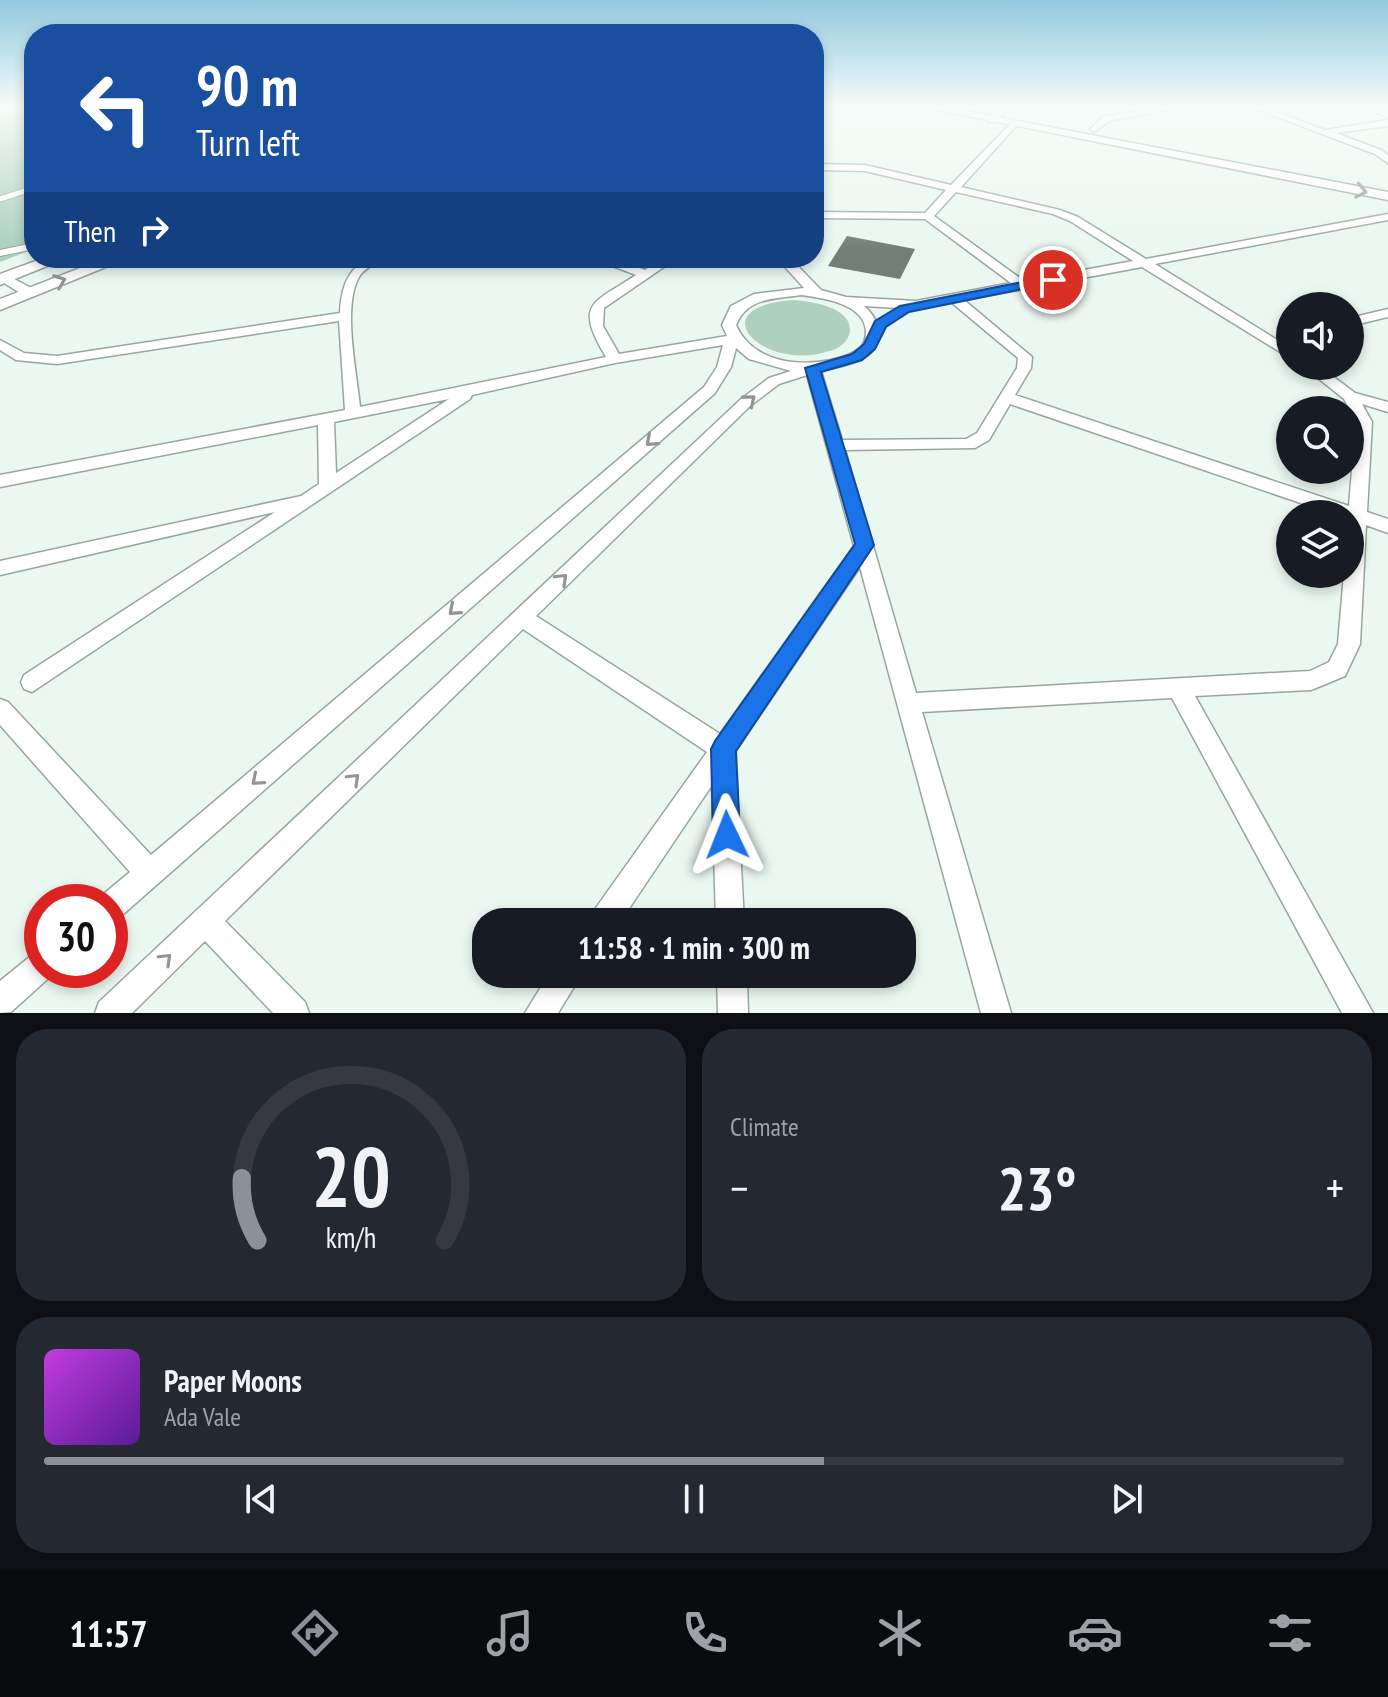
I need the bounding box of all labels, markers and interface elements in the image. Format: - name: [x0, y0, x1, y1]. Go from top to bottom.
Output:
- text: 90 m: [196, 49, 298, 121]
- icon: left: [64, 56, 168, 160]
- text: Turn left: [196, 119, 300, 166]
- one-way arrow: [1354, 182, 1368, 199]
- icon: right: [132, 208, 176, 252]
- text: Then: [64, 211, 116, 250]
- pin: [1019, 246, 1087, 314]
- icon: arrive: [1031, 258, 1075, 302]
- one-way arrow: [52, 274, 66, 291]
- map controls: [1276, 292, 1364, 588]
- button: sound: [1276, 292, 1364, 380]
- one-way arrow: [741, 395, 755, 410]
- button: search: [1276, 396, 1364, 484]
- one-way arrow: [646, 431, 660, 446]
- button: layers: [1276, 500, 1364, 588]
- one-way arrow: [553, 574, 567, 589]
- one-way arrow: [448, 601, 463, 615]
- one-way arrow: [251, 770, 266, 785]
- one-way arrow: [345, 774, 359, 788]
- position arrow: [685, 793, 769, 877]
- speed limit sign: 30: [24, 884, 128, 988]
- text: 11:58 · 1 min · 300 m: [578, 928, 810, 967]
- one-way arrow: [157, 954, 172, 968]
- text: Climate: [730, 1110, 799, 1143]
- text: 20: [311, 1122, 391, 1230]
- text: 23°: [997, 1149, 1077, 1227]
- text: −: [730, 1159, 748, 1216]
- text: +: [1326, 1159, 1344, 1216]
- text: km/h: [326, 1219, 376, 1256]
- text: Paper Moons: [164, 1361, 302, 1400]
- text: Ada Vale: [164, 1400, 241, 1433]
- icon: previous: [239, 1477, 283, 1521]
- icon: pause: [672, 1477, 716, 1521]
- icon: next: [1105, 1477, 1149, 1521]
- icon: directions: [287, 1605, 343, 1661]
- icon: music: [482, 1605, 538, 1661]
- icon: phone: [677, 1605, 733, 1661]
- icon: climate: [872, 1605, 928, 1661]
- icon: car: [1067, 1605, 1123, 1661]
- icon: filters: [1262, 1605, 1318, 1661]
- text: 11:57: [70, 1610, 147, 1657]

